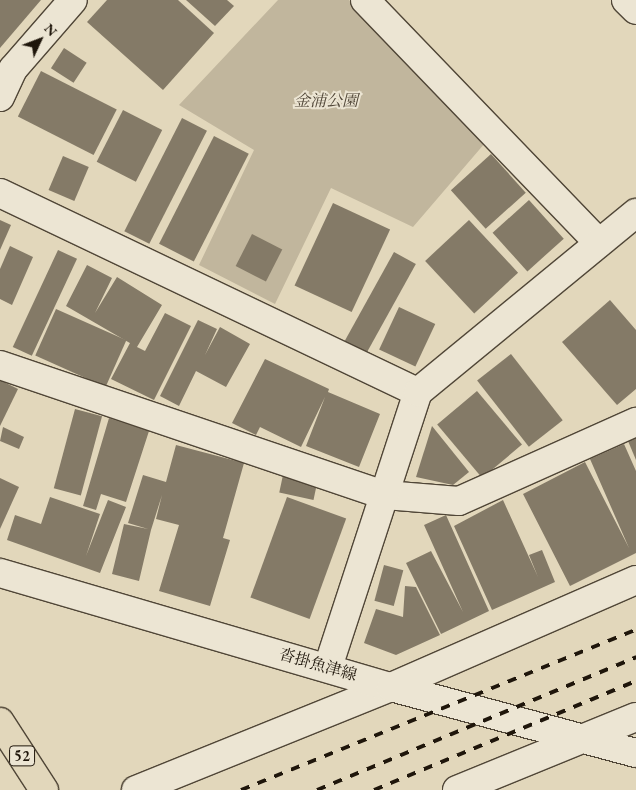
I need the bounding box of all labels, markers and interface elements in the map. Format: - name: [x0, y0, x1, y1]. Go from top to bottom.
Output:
- north arrow: [15, 15, 65, 65]
- text: N: [41, 19, 61, 40]
- park label: 金浦公園: [294, 91, 358, 111]
- street label: 沓掛魚津線: [277, 645, 359, 685]
- road number: 52: [8, 744, 36, 768]

